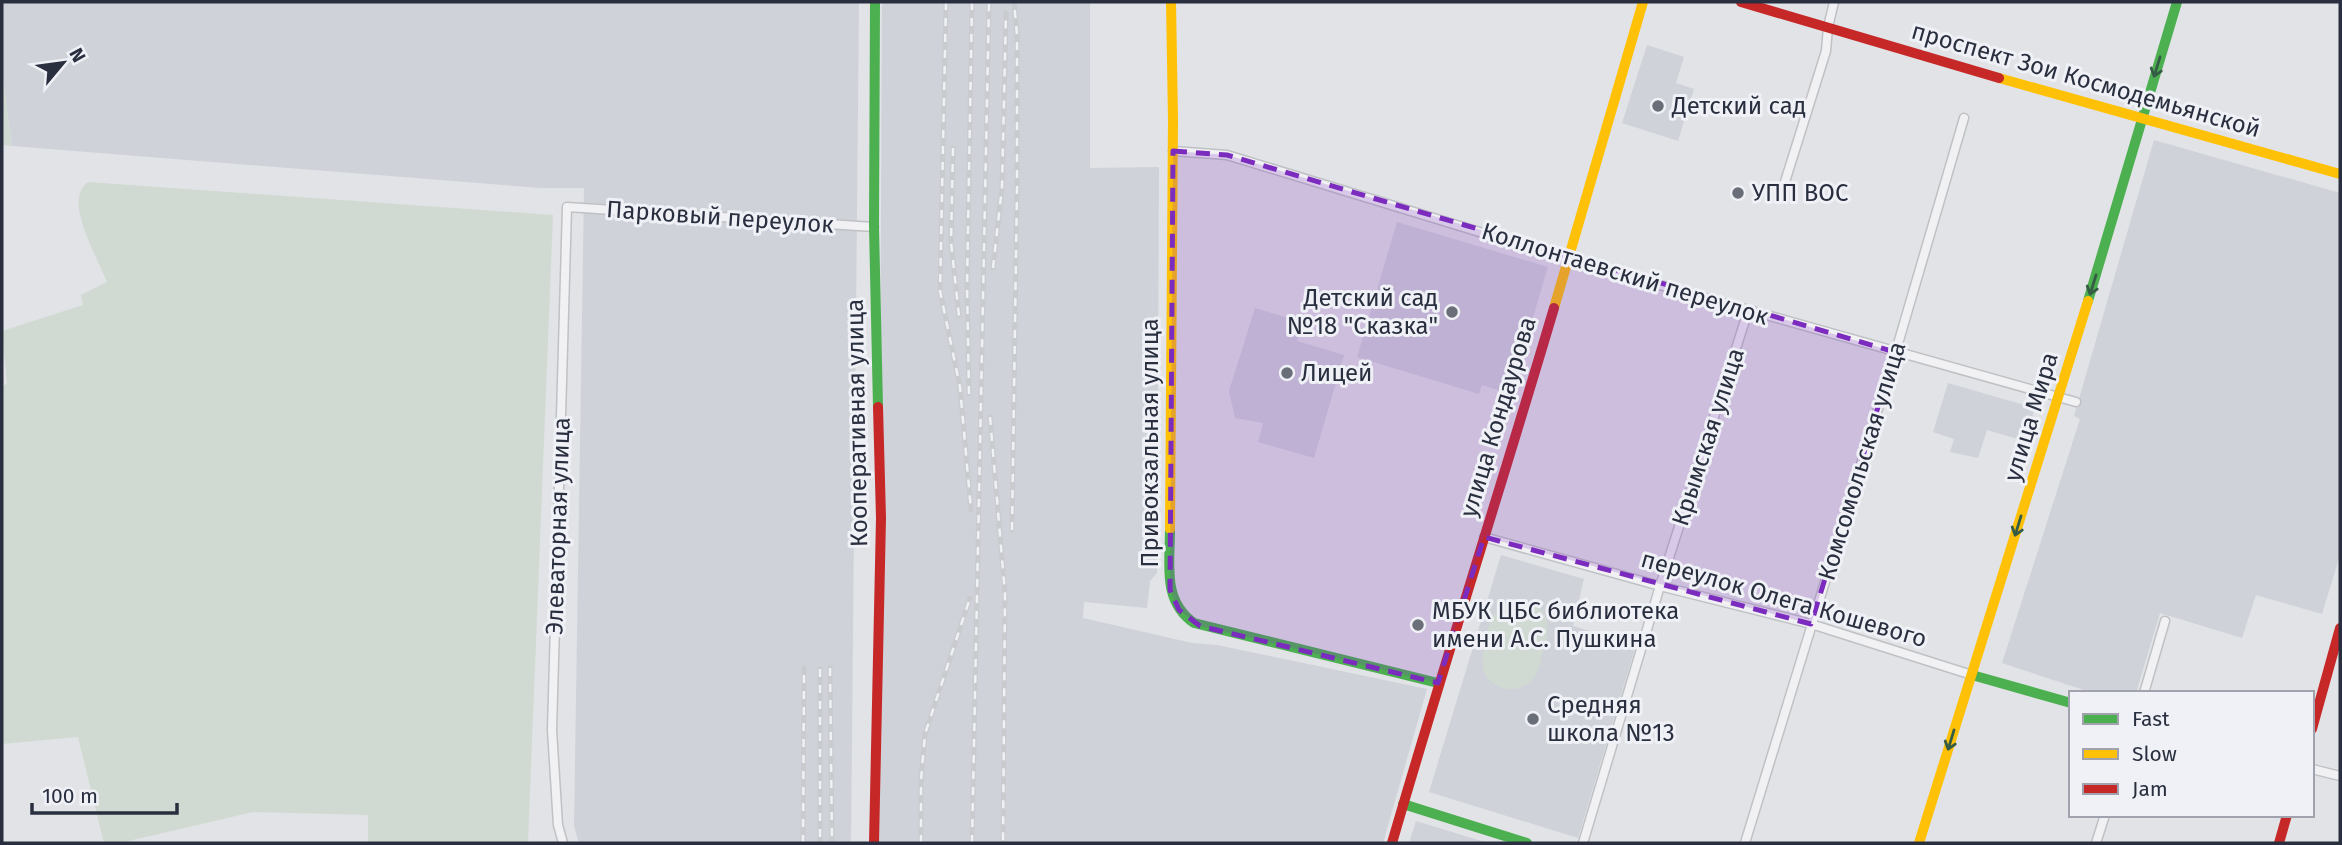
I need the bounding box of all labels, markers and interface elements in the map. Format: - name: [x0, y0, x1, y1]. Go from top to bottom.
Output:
- street label: проспект Зои Космодемьянской: [1908, 17, 2264, 143]
- north arrow: [28, 28, 98, 98]
- text: N: [64, 44, 91, 66]
- one-way arrow: [2150, 56, 2163, 78]
- place label: Детский сад: [1671, 92, 1806, 120]
- marker: Детский сад: [1650, 98, 1666, 114]
- place label: УПП ВОС: [1752, 179, 1848, 207]
- marker: УПП ВОС: [1730, 185, 1746, 201]
- street label: Парковый переулок: [605, 195, 835, 239]
- street label: Коллонтаевский переулок: [1478, 217, 1772, 331]
- one-way arrow: [2086, 274, 2099, 296]
- place label: Детский сад №18 "Сказка": [1287, 284, 1438, 340]
- street label: Кооперативная улица: [841, 299, 873, 547]
- marker: Детский сад №18 "Сказка": [1444, 304, 1460, 320]
- street label: улица Кондаурова: [1454, 314, 1542, 520]
- street label: Привокзальная улица: [1136, 318, 1164, 568]
- street label: Комсомольская улица: [1812, 338, 1912, 584]
- street label: Крымская улица: [1666, 345, 1750, 529]
- street label: улица Мира: [1998, 349, 2064, 485]
- place label: Лицей: [1301, 359, 1373, 387]
- marker: Лицей: [1279, 365, 1295, 381]
- street label: Элеваторная улица: [540, 417, 576, 635]
- one-way arrow: [2011, 515, 2024, 537]
- street label: переулок Олега Кошевого: [1638, 545, 1930, 653]
- place label: МБУК ЦБС библиотека имени А.С. Пушкина: [1432, 597, 1679, 653]
- marker: МБУК ЦБС библиотека имени А.С. Пушкина: [1410, 617, 1426, 633]
- place label: Средняя школа №13: [1547, 691, 1675, 747]
- legend: [2069, 691, 2314, 817]
- text: Fast: [2132, 706, 2170, 732]
- marker: Средняя школа №13: [1525, 711, 1541, 727]
- one-way arrow: [1944, 729, 1957, 751]
- text: Slow: [2132, 741, 2177, 767]
- scale bar: [32, 772, 177, 816]
- text: Jam: [2132, 776, 2168, 802]
- text: 100 m: [42, 783, 98, 809]

